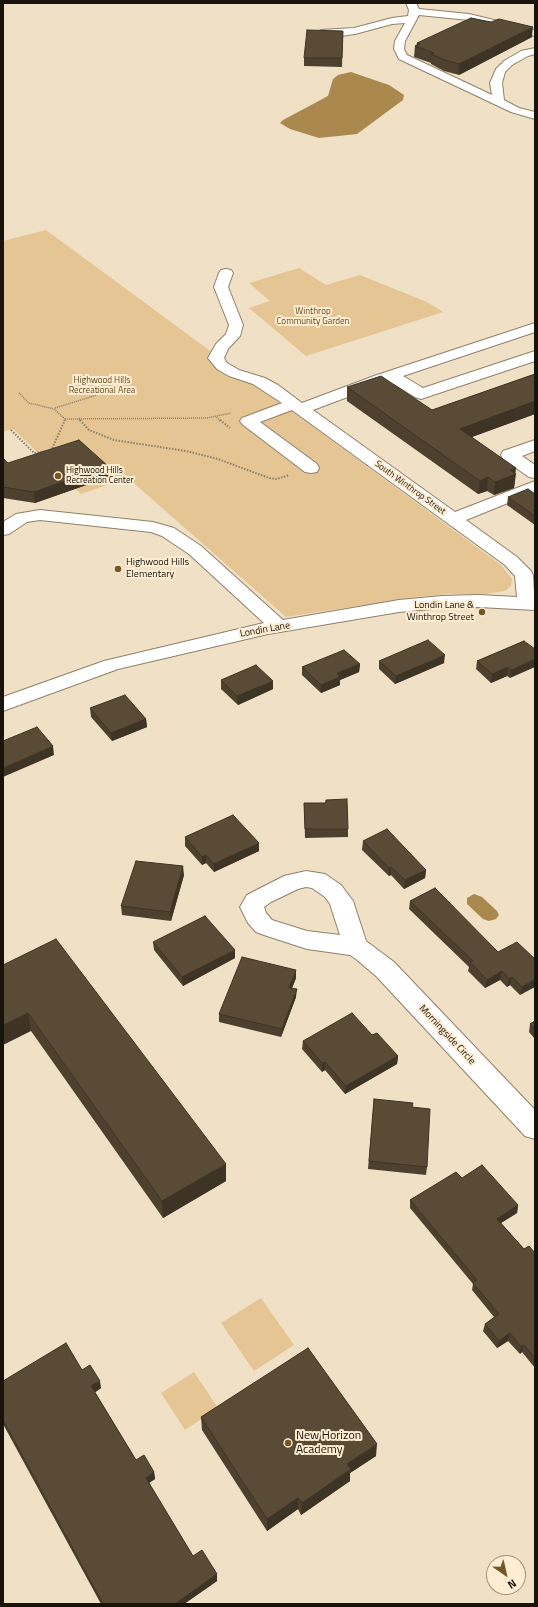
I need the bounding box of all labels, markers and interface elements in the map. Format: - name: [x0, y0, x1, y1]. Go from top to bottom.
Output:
- park label: Winthrop Community Garden: [277, 307, 349, 328]
- park label: Highwood Hills Recreational Area: [69, 376, 135, 397]
- street label: South Winthrop Street: [373, 459, 447, 517]
- place label: Highwood Hills Recreation Center: [66, 466, 134, 487]
- marker: Highwood Hills Recreation Center: [53, 471, 63, 481]
- place label: Highwood Hills Elementary: [126, 557, 189, 580]
- marker: Highwood Hills Elementary: [113, 564, 123, 574]
- place label: Londin Lane & Winthrop Street: [407, 600, 474, 624]
- marker: Londin Lane & Winthrop Street: [477, 607, 487, 617]
- street label: Londin Lane: [239, 620, 291, 640]
- street label: Morningside Circle: [416, 1003, 478, 1067]
- place label: New Horizon Academy: [296, 1429, 361, 1457]
- marker: New Horizon Academy: [283, 1438, 293, 1448]
- north arrow: [486, 1555, 526, 1595]
- text: N: [505, 1575, 520, 1593]

